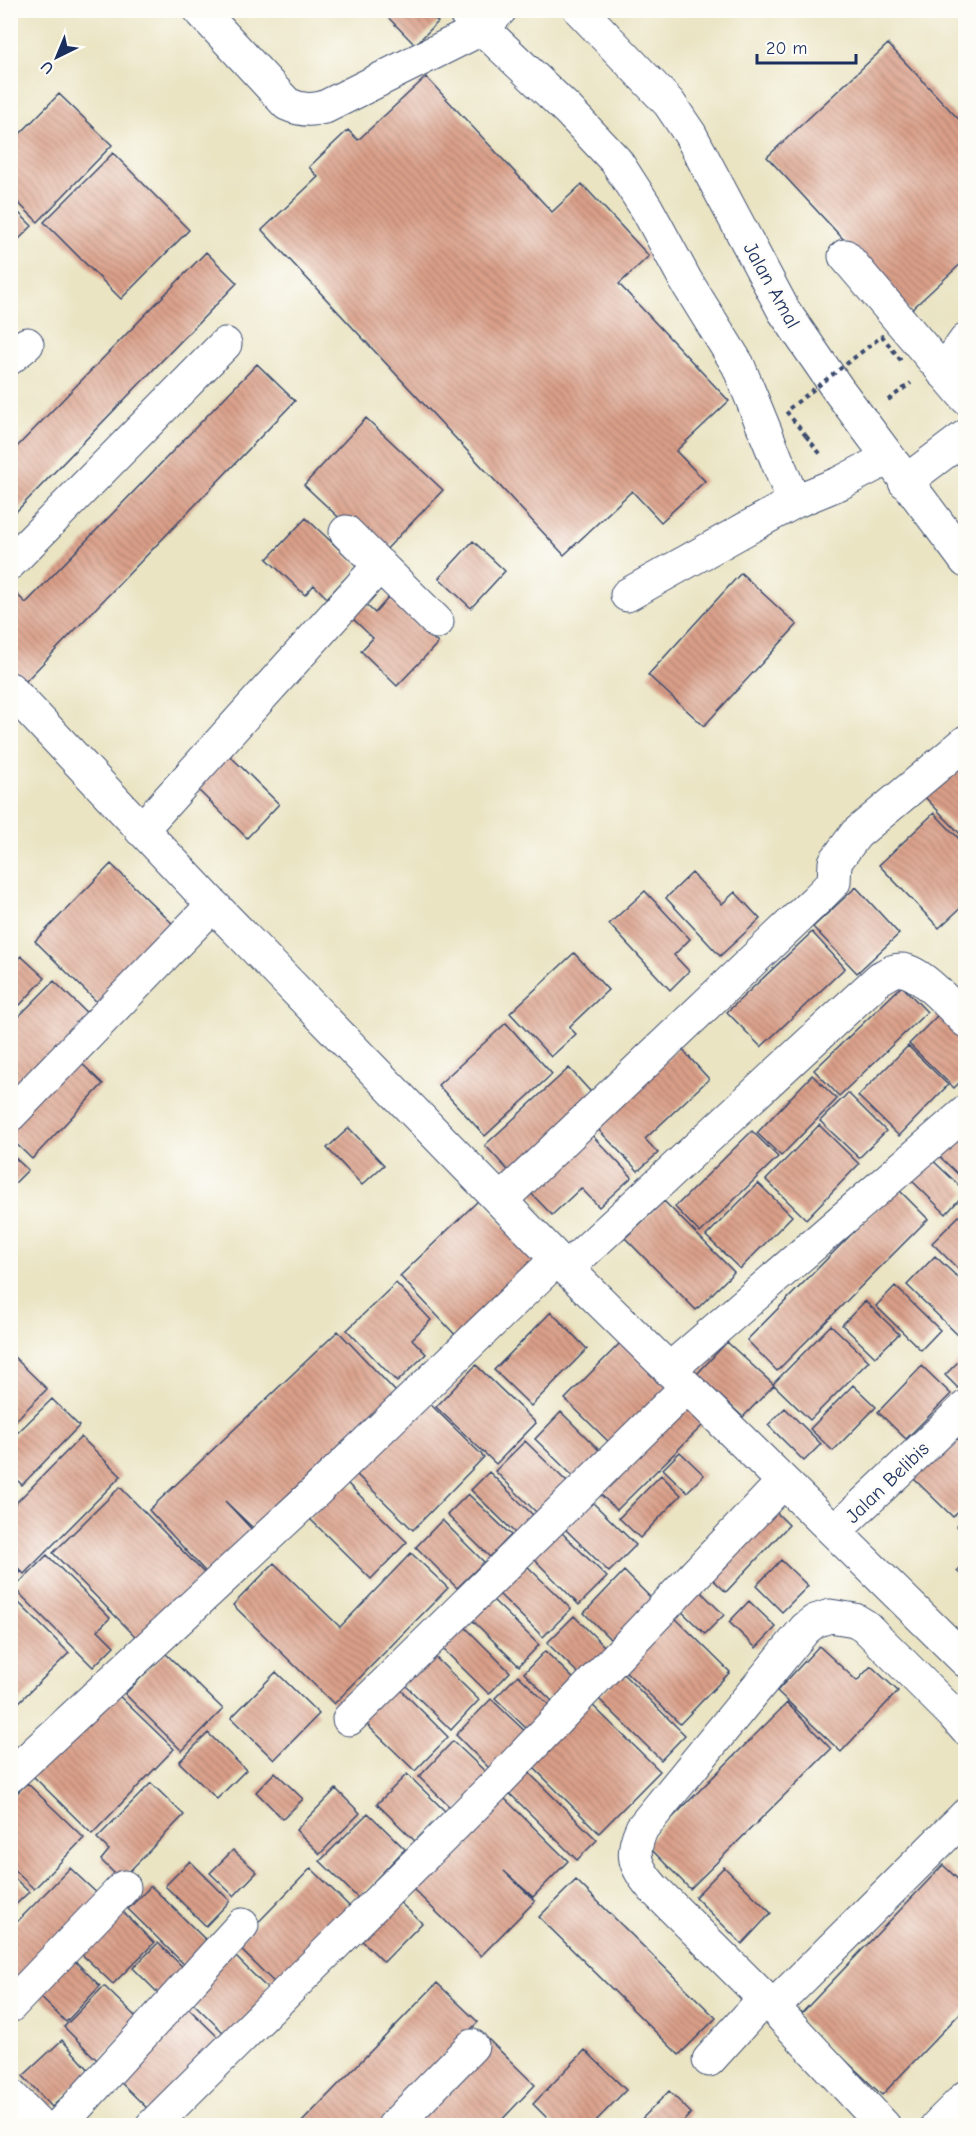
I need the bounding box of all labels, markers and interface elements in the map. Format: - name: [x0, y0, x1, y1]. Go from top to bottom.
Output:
- north arrow: [27, 27, 87, 87]
- scale bar: [757, 27, 856, 65]
- text: 20 m: [766, 38, 807, 59]
- text: U: [37, 57, 58, 77]
- street label: Jalan Amal: [739, 238, 805, 332]
- street label: Jalan Belibis: [841, 1437, 934, 1528]

